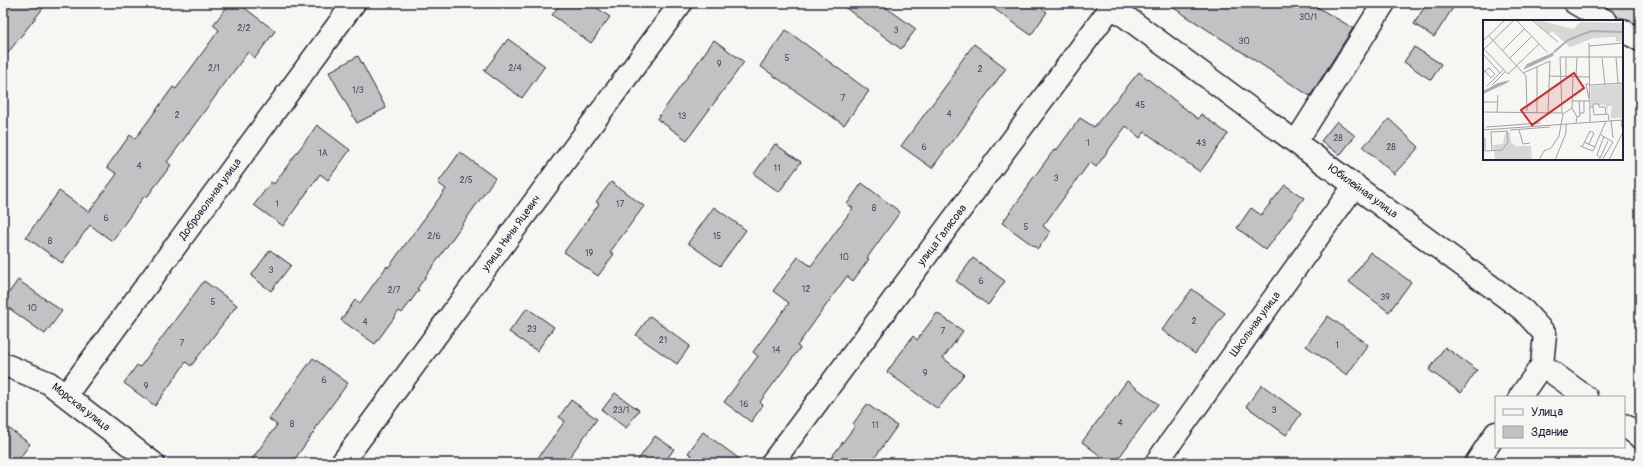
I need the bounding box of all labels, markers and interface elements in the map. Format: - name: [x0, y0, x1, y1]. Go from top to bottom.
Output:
- house number: 30/1: [1299, 12, 1317, 23]
- inset map: [1483, 20, 1623, 160]
- house number: 2/2: [237, 23, 251, 34]
- house number: 3: [893, 25, 899, 36]
- house number: 30: [1238, 36, 1250, 47]
- house number: 5: [785, 53, 790, 64]
- house number: 9: [717, 59, 722, 70]
- house number: 2/1: [208, 63, 220, 74]
- house number: 2/4: [508, 63, 523, 74]
- house number: 2: [977, 64, 983, 75]
- house number: 1/3: [352, 85, 364, 96]
- house number: 7: [841, 93, 846, 104]
- house number: 45: [1135, 100, 1145, 111]
- house number: 4: [946, 109, 952, 120]
- house number: 2: [174, 110, 180, 121]
- house number: 13: [678, 111, 686, 122]
- house number: 28: [1333, 133, 1343, 144]
- house number: 1: [1086, 138, 1090, 149]
- house number: 43: [1196, 138, 1206, 149]
- house number: 6: [921, 142, 927, 153]
- house number: 28: [1386, 142, 1396, 153]
- house number: 1А: [318, 148, 328, 159]
- street label: Добровольная улица: [175, 156, 244, 243]
- house number: 4: [136, 161, 142, 172]
- street label: Юбилейная улица: [1326, 161, 1400, 221]
- house number: 11: [773, 163, 781, 174]
- house number: 3: [1053, 173, 1059, 184]
- house number: 2/5: [459, 175, 473, 186]
- street label: улица Нины Яцевич: [478, 192, 543, 274]
- house number: 1: [275, 199, 279, 210]
- house number: 17: [616, 199, 624, 210]
- street label: улица Галясова: [914, 202, 969, 269]
- house number: 8: [872, 203, 877, 214]
- house number: 6: [103, 213, 109, 224]
- house number: 5: [1024, 222, 1029, 233]
- house number: 2/6: [427, 231, 441, 242]
- house number: 15: [713, 231, 721, 242]
- house number: 8: [48, 236, 53, 247]
- house number: 19: [585, 248, 593, 259]
- house number: 10: [839, 252, 849, 263]
- house number: 3: [268, 265, 274, 276]
- house number: 6: [978, 276, 984, 287]
- house number: 12: [802, 284, 810, 295]
- house number: 2/7: [387, 285, 401, 296]
- street label: Школьная улица: [1227, 289, 1283, 359]
- house number: 39: [1380, 292, 1390, 303]
- house number: 5: [211, 297, 216, 308]
- house number: 10: [27, 303, 37, 314]
- house number: 2: [1191, 316, 1197, 327]
- house number: 4: [362, 317, 368, 328]
- house number: 23: [527, 324, 537, 335]
- house number: 7: [941, 326, 946, 337]
- house number: 21: [659, 335, 667, 346]
- house number: 7: [180, 338, 185, 349]
- house number: 1: [1335, 340, 1339, 351]
- house number: 14: [772, 345, 781, 356]
- house number: 9: [923, 368, 928, 379]
- house number: 6: [321, 375, 327, 386]
- street label: Морская улица: [49, 380, 113, 434]
- house number: 9: [144, 381, 149, 392]
- legend: [1495, 396, 1625, 448]
- house number: 16: [740, 399, 748, 410]
- house number: 23/1: [613, 405, 629, 416]
- house number: 3: [1271, 405, 1277, 416]
- text: Улица: [1531, 405, 1563, 420]
- house number: 4: [1117, 418, 1123, 429]
- house number: 8: [290, 419, 295, 430]
- house number: 11: [871, 420, 879, 431]
- text: Здание: [1531, 425, 1568, 440]

